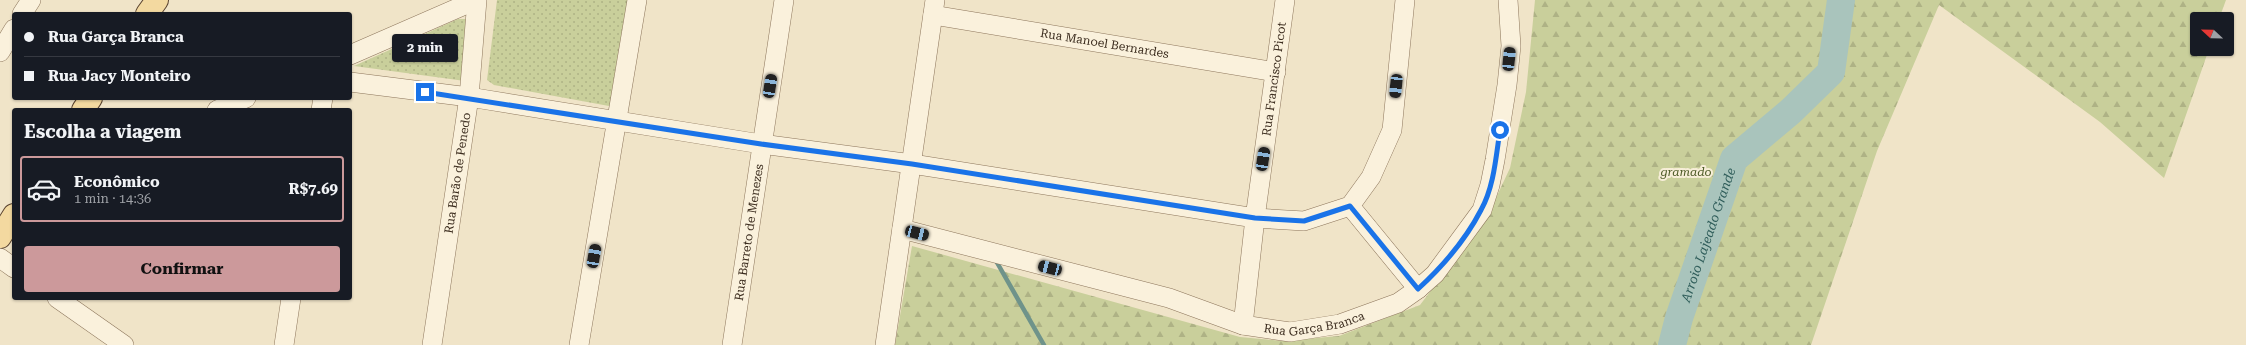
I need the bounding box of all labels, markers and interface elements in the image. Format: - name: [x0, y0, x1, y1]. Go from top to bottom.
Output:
- north arrow: [2190, 12, 2234, 56]
- map controls: [2190, 12, 2234, 56]
- street label: Rua Francisco Picot: [1259, 21, 1289, 137]
- street label: Rua Manoel Bernardes: [1039, 26, 1170, 61]
- text: Rua Garça Branca: [48, 28, 184, 46]
- callout: 2 min: [392, 34, 458, 62]
- text: 2 min: [407, 40, 443, 55]
- car: [1502, 46, 1516, 72]
- text: Rua Jacy Monteiro: [48, 67, 191, 85]
- car: [762, 73, 778, 99]
- car: [1389, 73, 1403, 99]
- route end: [416, 83, 434, 101]
- street label: Rua Barão de Penedo: [442, 111, 474, 234]
- text: Escolha a viagem: [24, 121, 181, 142]
- route start: [1491, 121, 1509, 139]
- car: [1255, 146, 1271, 172]
- street label: Rua Barreto de Menezes: [732, 163, 766, 302]
- park label: gramado: [1659, 165, 1712, 179]
- water label: Arroio Lajeado Grande: [1678, 165, 1739, 305]
- icon: car: [26, 171, 62, 207]
- text: Econômico: [74, 173, 160, 191]
- text: R$7.69: [289, 180, 338, 198]
- text: 1 min · 14:36: [74, 191, 151, 206]
- car: [904, 224, 930, 242]
- car: [586, 243, 602, 269]
- button: Confirmar: [24, 246, 340, 292]
- car: [1037, 259, 1063, 277]
- street label: Rua Garça Branca: [1263, 309, 1367, 339]

